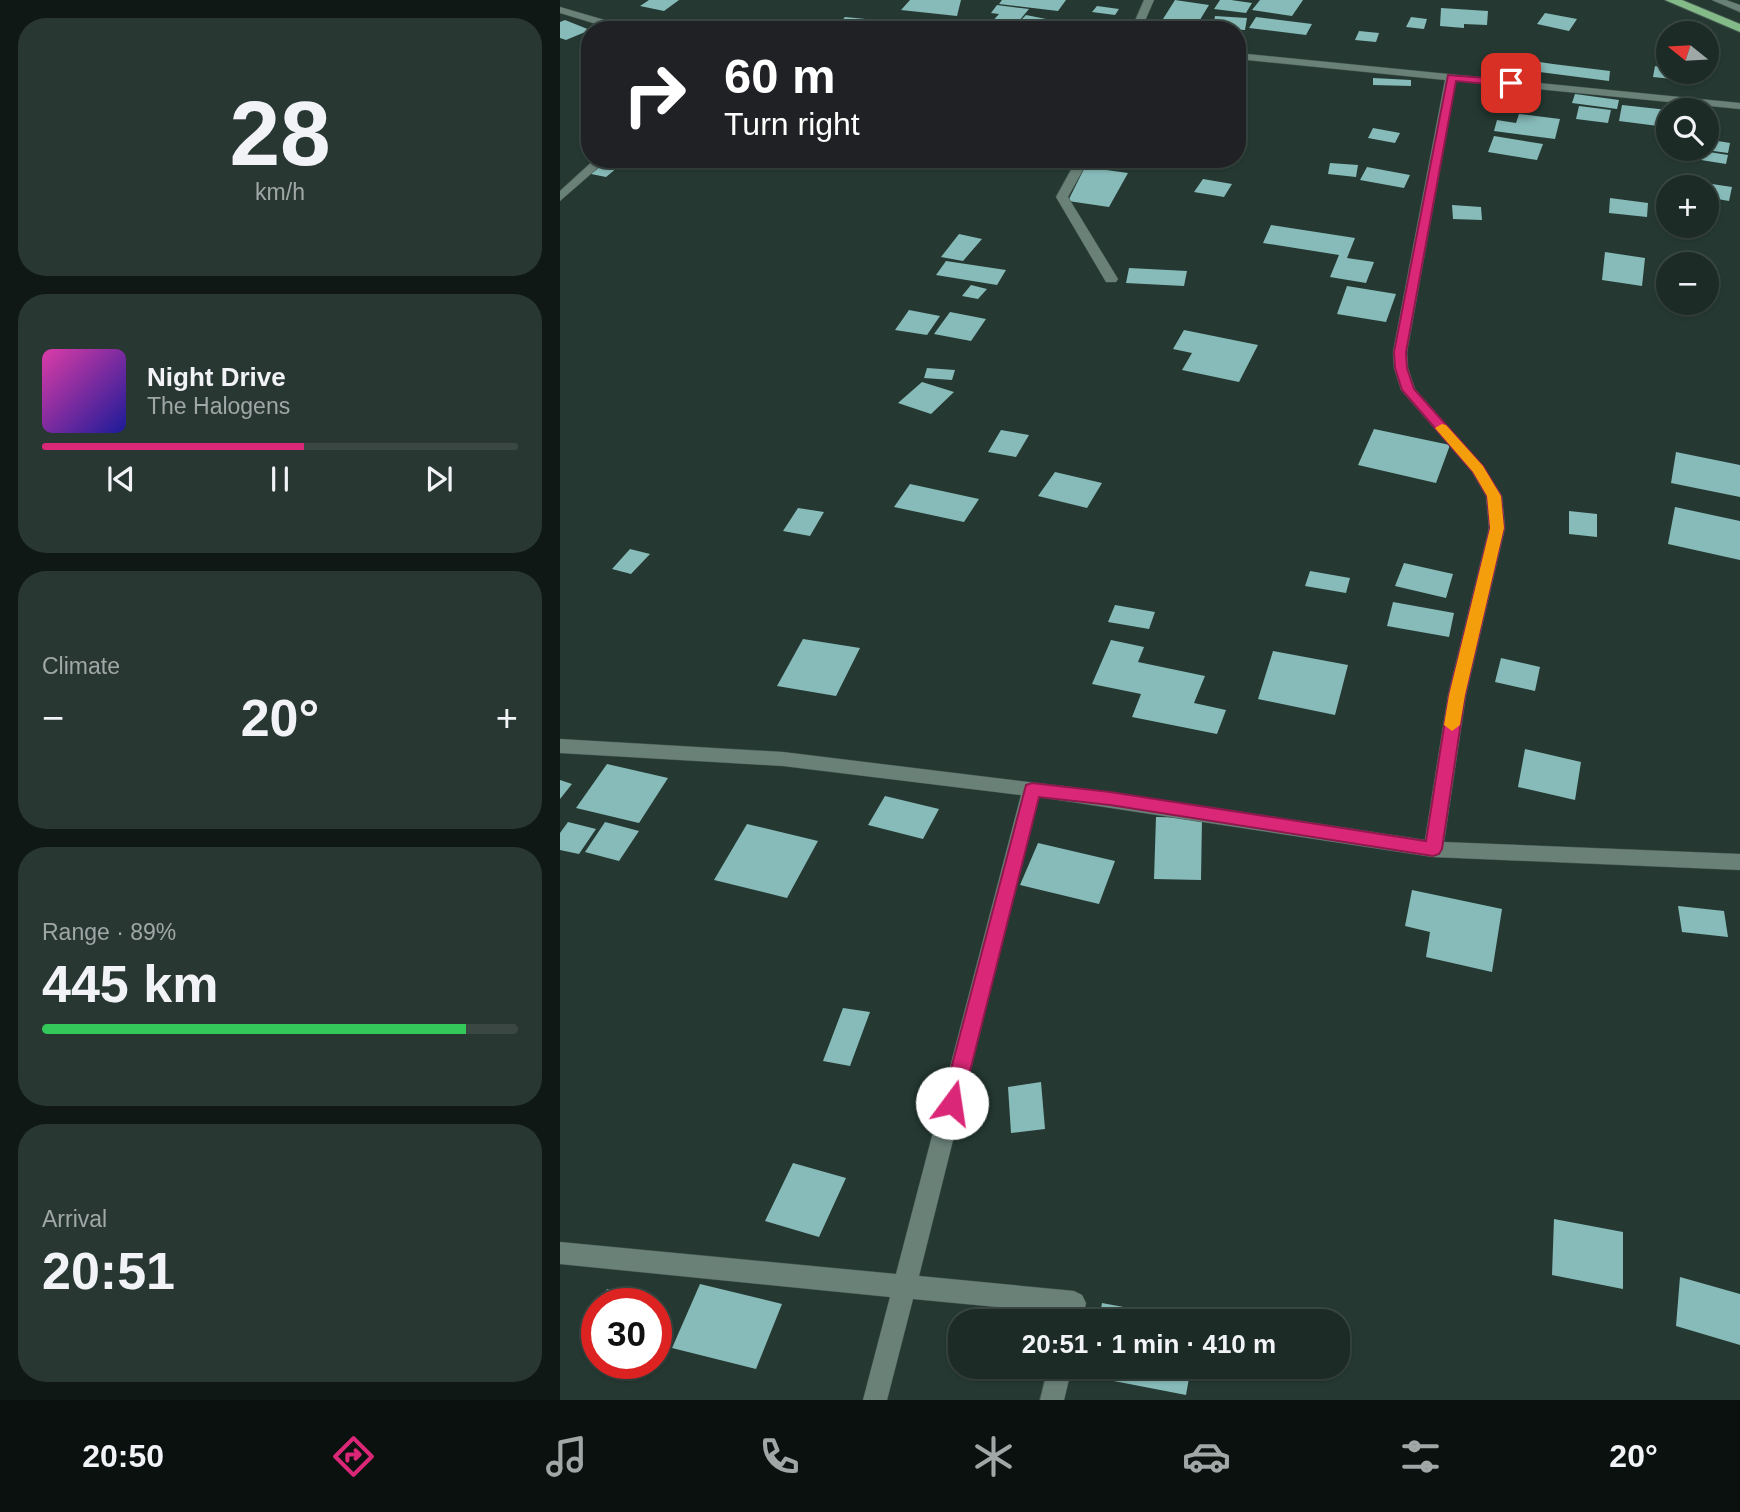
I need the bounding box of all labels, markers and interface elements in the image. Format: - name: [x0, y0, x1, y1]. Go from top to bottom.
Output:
- north arrow: [1656, 21, 1718, 84]
- map controls: [1656, 21, 1719, 315]
- icon: right: [609, 49, 700, 140]
- text: 60 m: [724, 49, 836, 103]
- pin: [1481, 53, 1541, 113]
- icon: arrive: [1492, 64, 1530, 102]
- text: 28: [229, 83, 331, 184]
- button: search: [1656, 98, 1719, 161]
- text: Turn right: [724, 106, 860, 142]
- button: +: [1656, 175, 1719, 238]
- text: km/h: [255, 179, 305, 205]
- button: −: [1656, 252, 1719, 315]
- text: Night Drive: [147, 362, 286, 392]
- text: The Halogens: [147, 393, 290, 419]
- icon: previous: [102, 460, 140, 498]
- icon: pause: [261, 460, 299, 498]
- icon: next: [420, 460, 458, 498]
- text: Climate: [42, 653, 120, 679]
- text: 20°: [241, 689, 319, 747]
- text: −: [42, 697, 64, 739]
- text: +: [496, 697, 518, 739]
- text: Range · 89%: [42, 919, 176, 945]
- text: 445 km: [42, 955, 218, 1013]
- position arrow: [915, 1066, 989, 1140]
- text: Arrival: [42, 1206, 107, 1232]
- text: 20:51: [42, 1242, 175, 1300]
- speed limit sign: 30: [581, 1288, 672, 1379]
- text: 20:51 · 1 min · 410 m: [1022, 1329, 1276, 1359]
- icon: directions: [329, 1432, 378, 1481]
- icon: music: [542, 1432, 591, 1481]
- icon: phone: [755, 1432, 804, 1481]
- icon: climate: [969, 1432, 1018, 1481]
- icon: car: [1182, 1432, 1231, 1481]
- icon: filters: [1396, 1432, 1445, 1481]
- text: 20:50: [82, 1438, 164, 1474]
- text: 20°: [1609, 1438, 1658, 1474]

